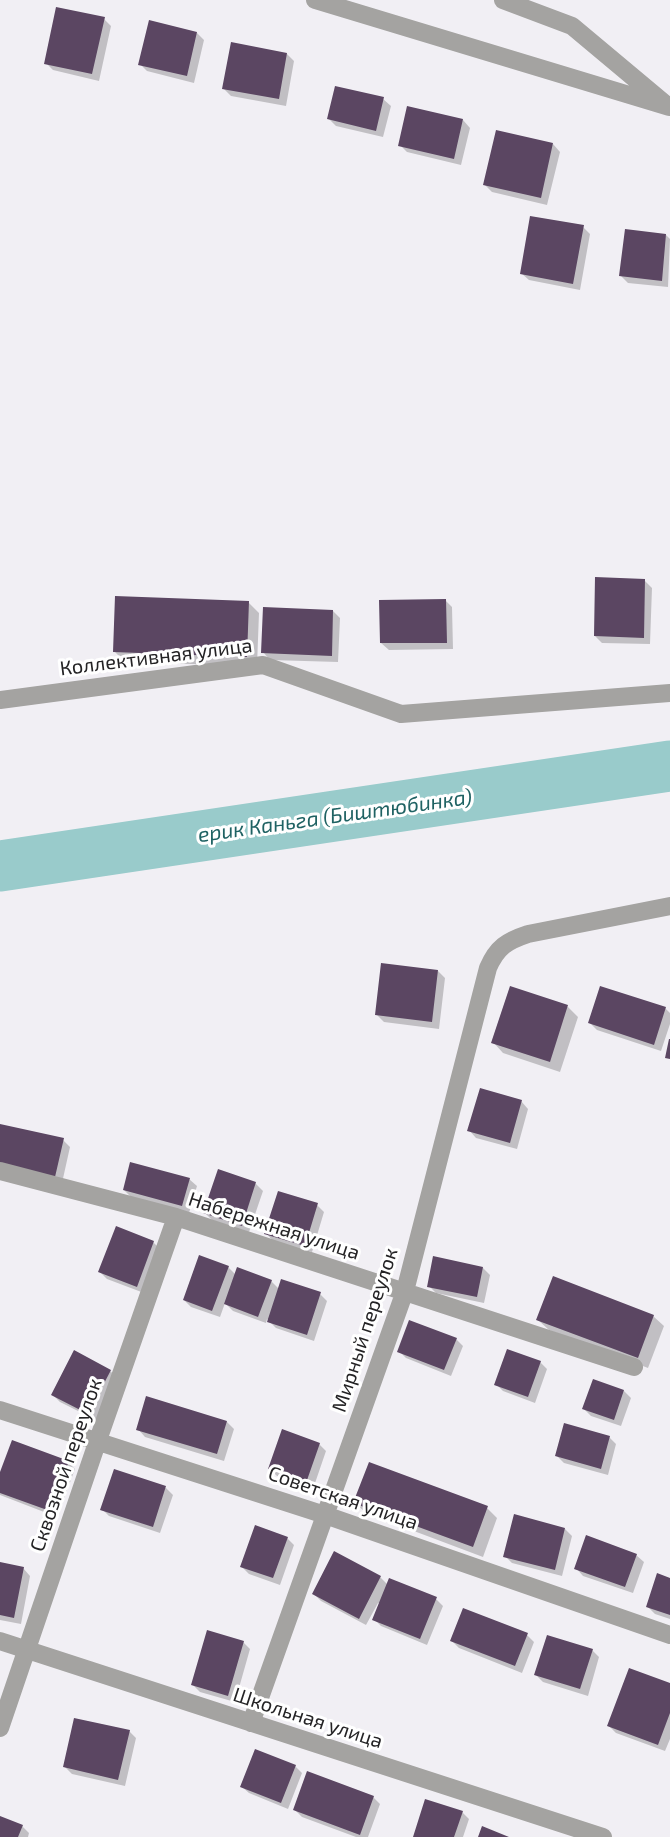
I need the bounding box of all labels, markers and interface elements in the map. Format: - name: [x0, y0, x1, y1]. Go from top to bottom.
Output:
- street label: Коллективная улица: [58, 633, 254, 681]
- water label: ерик Каньга (Биштюбинка): [196, 784, 474, 848]
- street label: Набережная улица: [185, 1187, 363, 1265]
- street label: Мирный переулок: [327, 1245, 403, 1415]
- street label: Сквозной переулок: [25, 1375, 107, 1555]
- street label: Советская улица: [265, 1461, 421, 1535]
- street label: Школьная улица: [230, 1682, 386, 1754]

